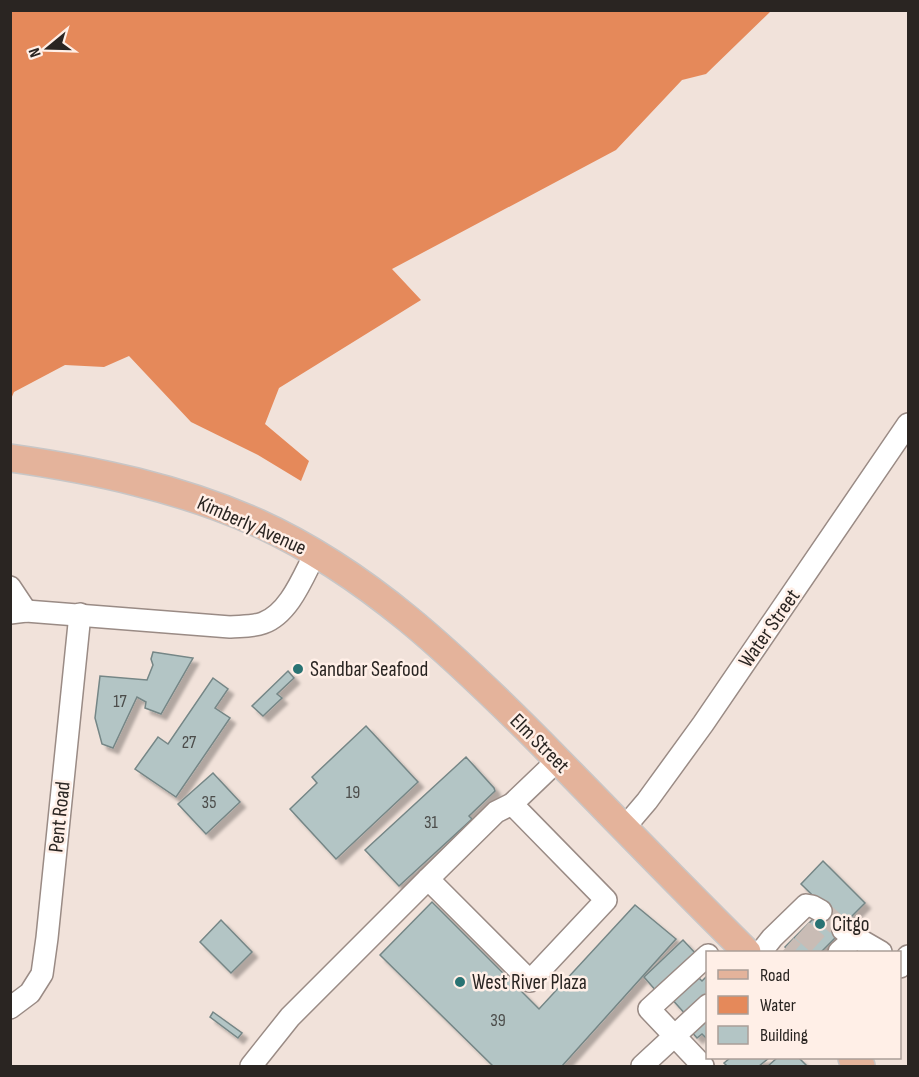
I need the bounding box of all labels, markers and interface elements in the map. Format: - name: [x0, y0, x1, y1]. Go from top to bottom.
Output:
- north arrow: [18, 18, 78, 78]
- text: N: [25, 45, 46, 60]
- street label: Kimberly Avenue: [193, 490, 310, 561]
- street label: Water Street: [733, 584, 805, 672]
- place label: Sandbar Seafood: [310, 657, 428, 682]
- marker: Sandbar Seafood: [291, 662, 305, 676]
- house number: 17: [113, 691, 128, 712]
- street label: Elm Street: [505, 708, 575, 778]
- house number: 27: [182, 732, 197, 753]
- street label: Pent Road: [43, 780, 76, 854]
- house number: 19: [346, 782, 360, 803]
- house number: 35: [202, 792, 216, 813]
- house number: 31: [424, 812, 439, 833]
- place label: Citgo: [832, 912, 870, 937]
- marker: Citgo: [813, 917, 827, 931]
- legend: [706, 951, 901, 1059]
- text: Road: [760, 965, 790, 986]
- place label: West River Plaza: [472, 970, 587, 995]
- marker: West River Plaza: [453, 975, 467, 989]
- text: Water: [760, 995, 796, 1016]
- house number: 39: [490, 1010, 506, 1031]
- text: Building: [760, 1025, 808, 1046]

